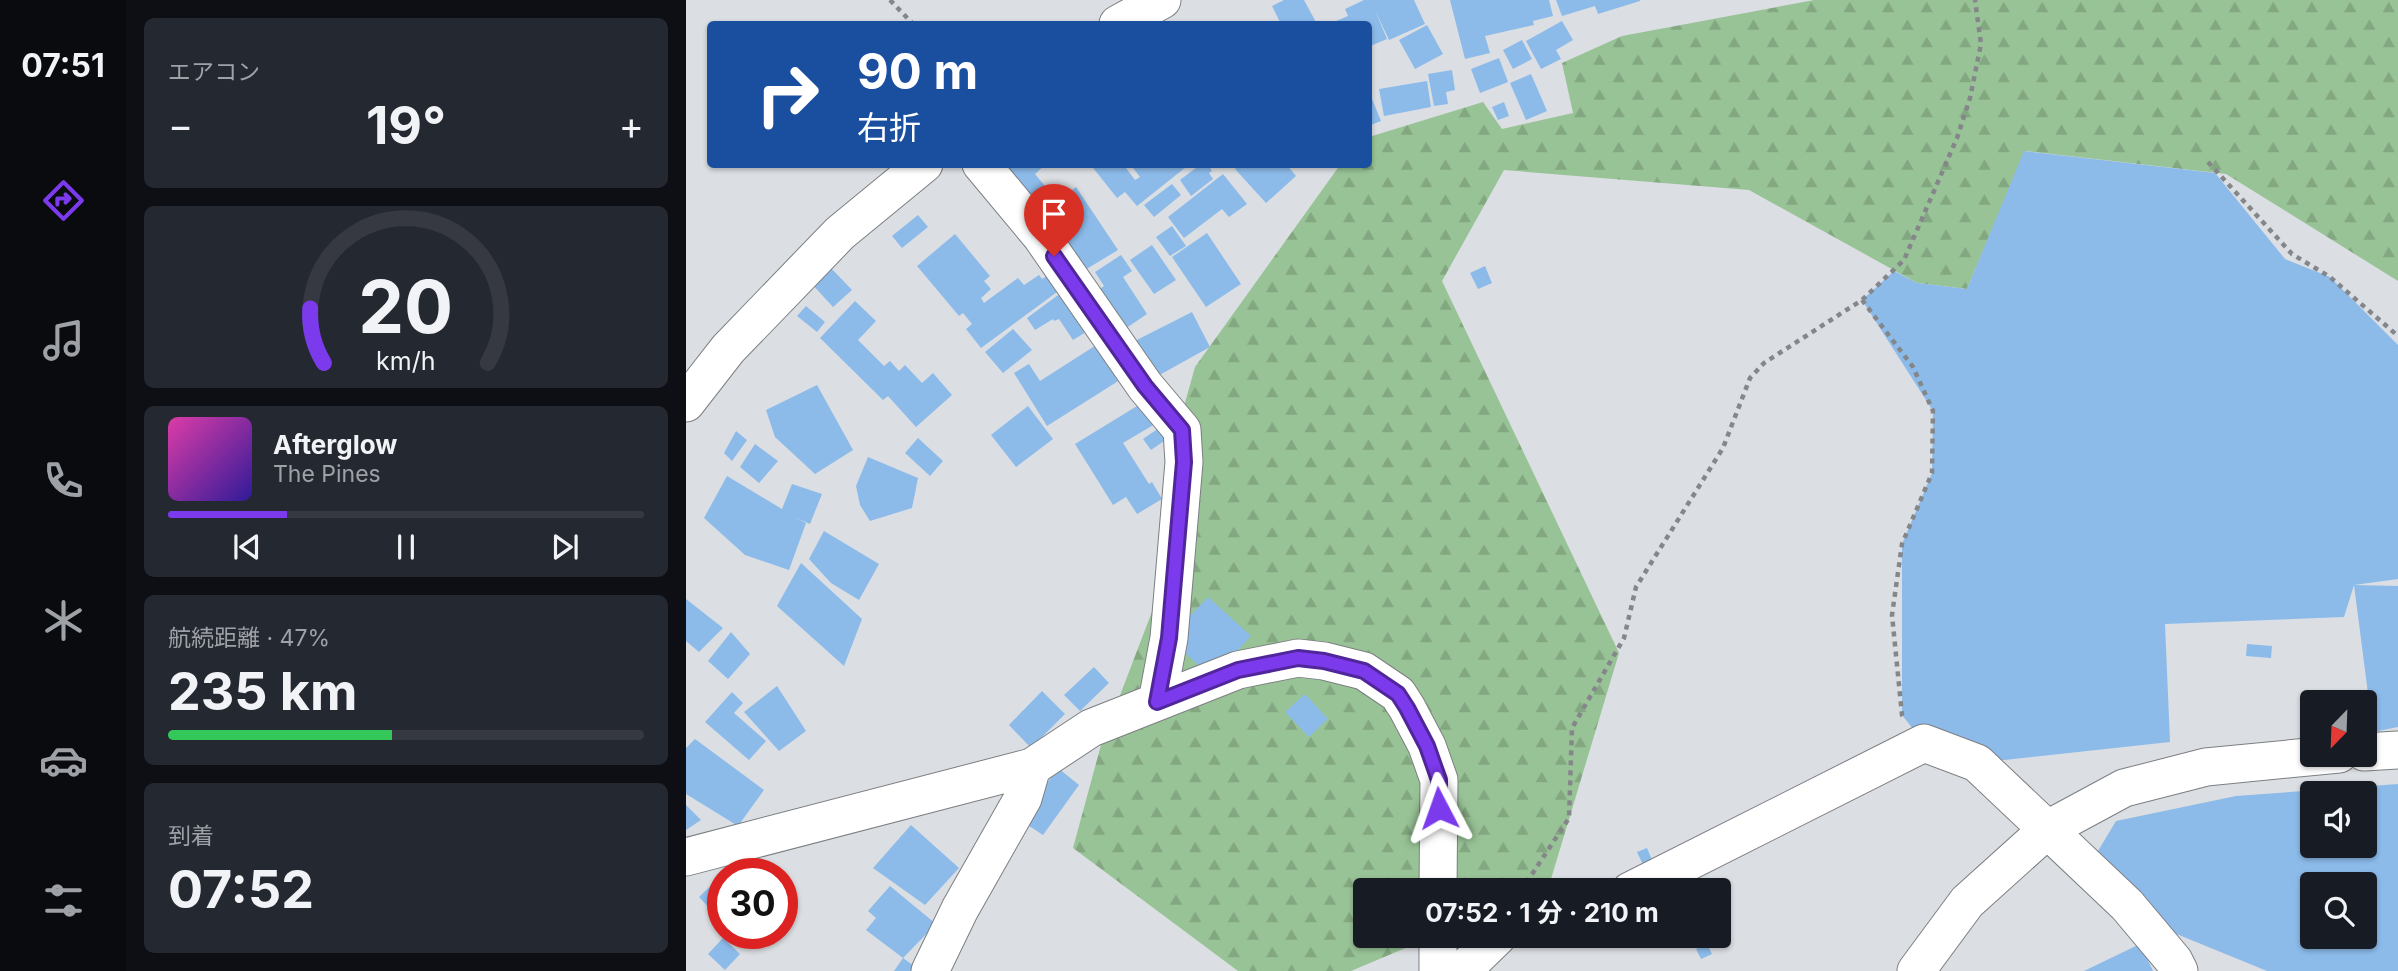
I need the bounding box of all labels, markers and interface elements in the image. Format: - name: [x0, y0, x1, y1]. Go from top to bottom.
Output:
- text: 90 m: [857, 42, 978, 101]
- text: 07:51: [21, 46, 105, 85]
- icon: right: [742, 49, 833, 140]
- text: エアコン: [168, 58, 260, 86]
- text: 19°: [366, 94, 446, 157]
- text: −: [168, 102, 193, 148]
- text: +: [619, 102, 644, 148]
- text: 右折: [857, 108, 921, 147]
- icon: directions: [39, 176, 88, 225]
- pin: [1024, 184, 1084, 256]
- icon: arrive: [1035, 195, 1073, 233]
- text: 20: [359, 263, 453, 352]
- icon: music: [39, 316, 88, 365]
- text: km/h: [376, 346, 436, 376]
- text: Afterglow: [273, 429, 397, 460]
- icon: phone: [39, 456, 88, 505]
- text: The Pines: [273, 460, 381, 488]
- icon: previous: [228, 528, 266, 566]
- icon: pause: [387, 528, 425, 566]
- icon: next: [546, 528, 584, 566]
- icon: climate: [39, 596, 88, 645]
- text: 航続距離 · 47%: [168, 624, 330, 652]
- text: 235 km: [168, 660, 358, 723]
- north arrow: [2300, 690, 2376, 766]
- map controls: [2300, 690, 2377, 949]
- icon: car: [39, 736, 88, 785]
- position arrow: [1402, 771, 1476, 845]
- button: sound: [2300, 781, 2377, 858]
- text: 到着: [168, 822, 214, 850]
- text: 07:52: [168, 858, 314, 921]
- speed limit sign: 30: [707, 858, 798, 949]
- button: search: [2300, 872, 2377, 949]
- icon: filters: [39, 876, 88, 925]
- text: 07:52 · 1 分 · 210 m: [1425, 897, 1659, 928]

